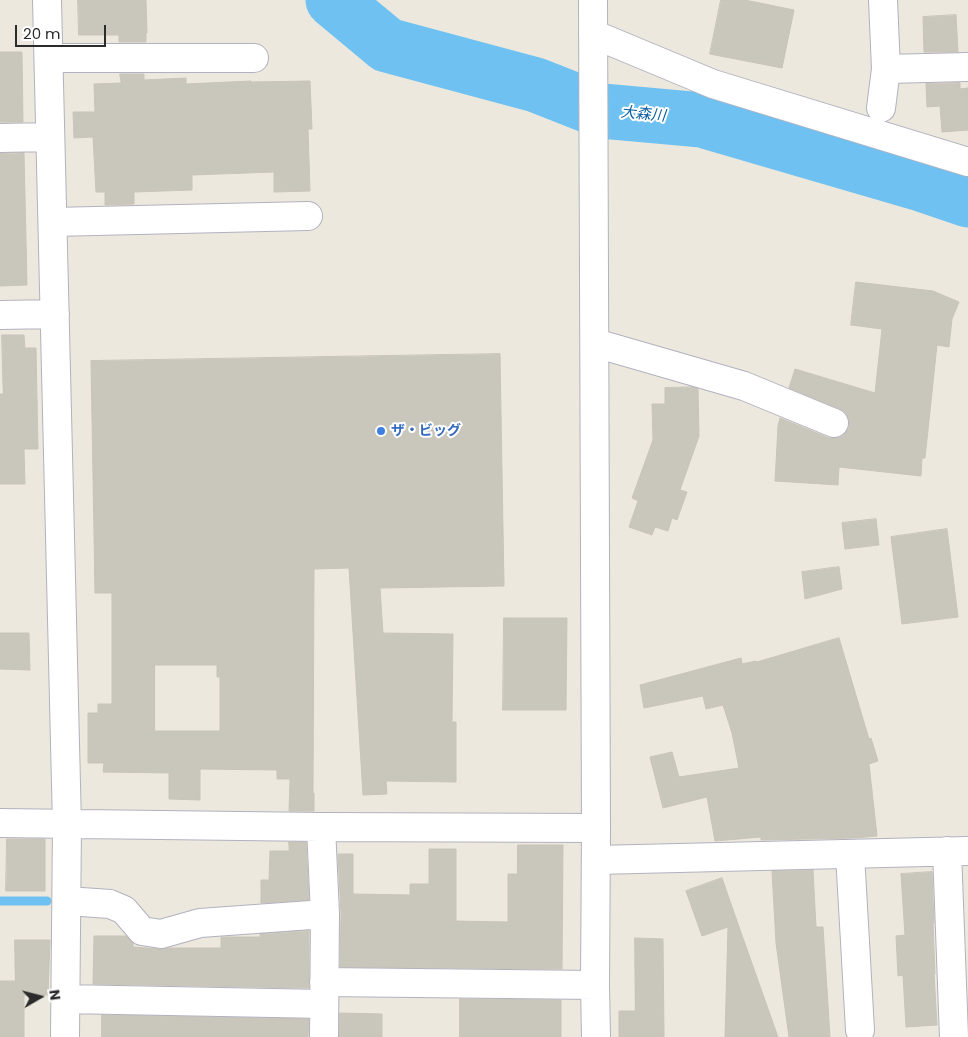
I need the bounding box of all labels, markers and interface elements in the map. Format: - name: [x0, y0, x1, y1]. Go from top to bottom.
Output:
- scale bar: [18, 15, 109, 47]
- text: 20 m: [23, 23, 61, 44]
- water label: 大森川: [620, 104, 666, 126]
- place label: ザ・ビッグ: [391, 423, 461, 439]
- marker: ザ・ビッグ: [375, 425, 387, 437]
- north arrow: [15, 972, 65, 1022]
- text: N: [44, 988, 65, 1002]

